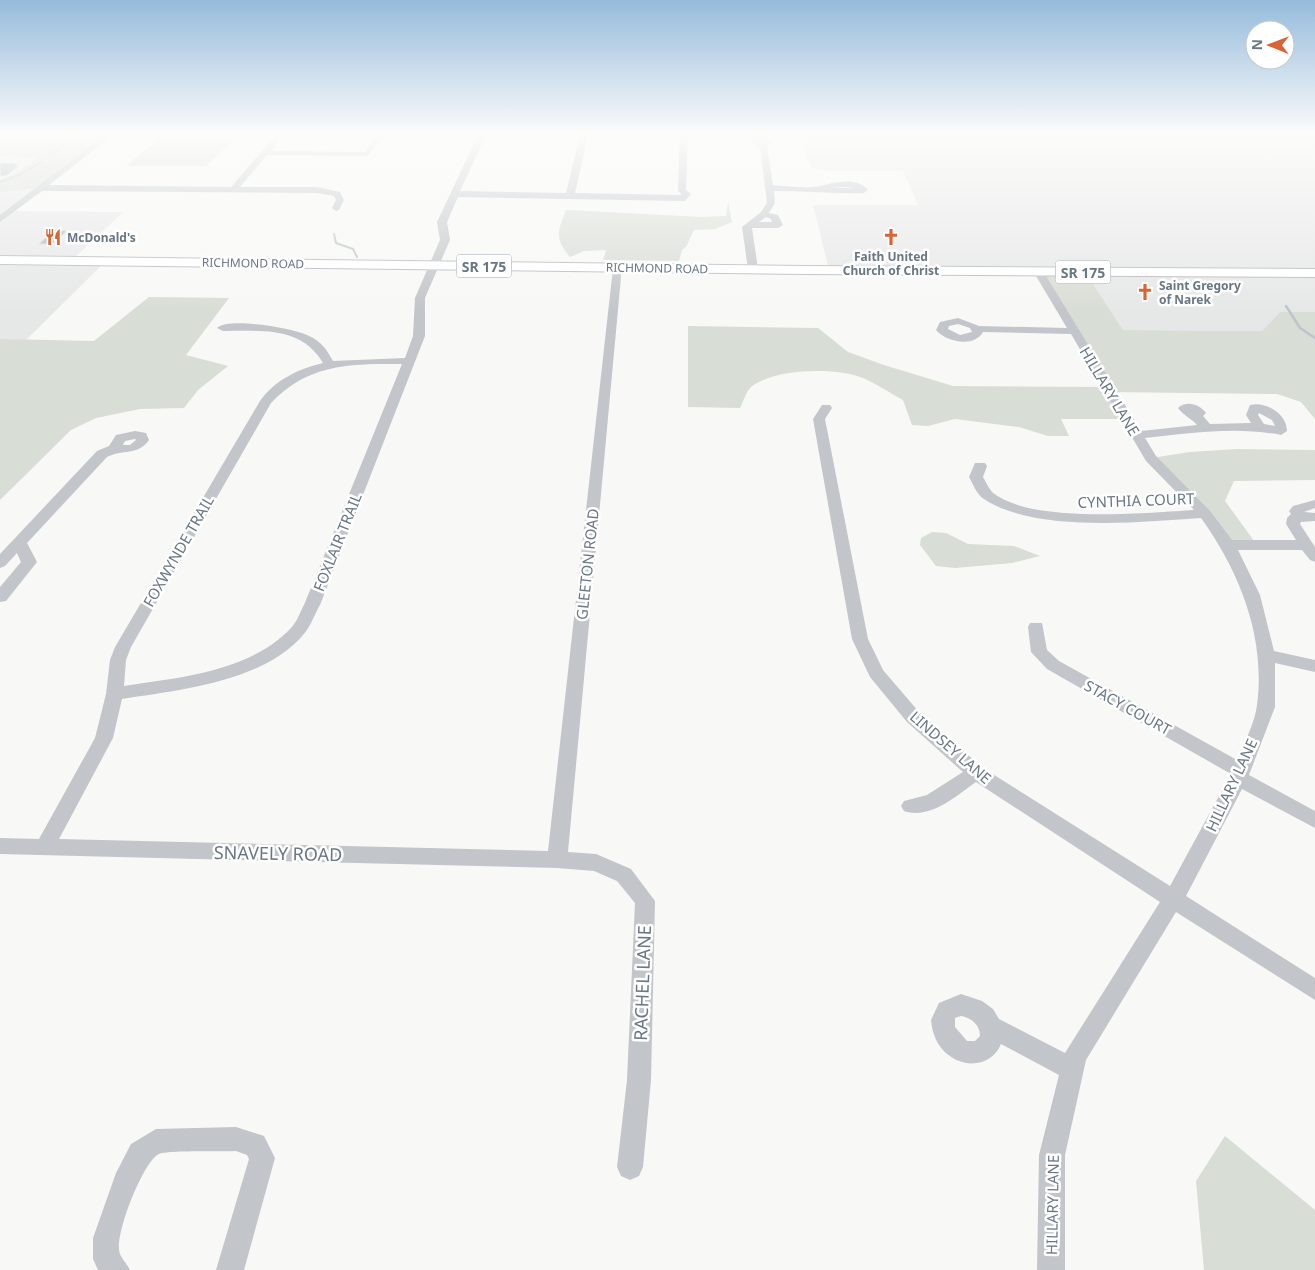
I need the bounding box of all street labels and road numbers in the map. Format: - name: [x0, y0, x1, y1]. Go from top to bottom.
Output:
- street label: RICHMOND ROAD: [202, 254, 305, 272]
- road number: SR 175: [456, 255, 512, 278]
- street label: RICHMOND ROAD: [606, 259, 709, 277]
- road number: SR 175: [1056, 260, 1110, 284]
- street label: HILLARY LANE: [1076, 343, 1144, 439]
- street label: CYNTHIA COURT: [1077, 488, 1195, 512]
- street label: FOXLAIR TRAIL: [308, 490, 366, 594]
- street label: FOXWYNDE TRAIL: [138, 492, 218, 610]
- street label: GLEETON ROAD: [571, 507, 603, 621]
- street label: STACY COURT: [1081, 675, 1175, 739]
- street label: LINDSEY LANE: [906, 706, 996, 788]
- street label: HILLARY LANE: [1201, 735, 1261, 835]
- street label: SNAVELY ROAD: [214, 840, 342, 866]
- street label: RACHEL LANE: [628, 925, 656, 1041]
- street label: HILLARY LANE: [1041, 1155, 1063, 1255]

